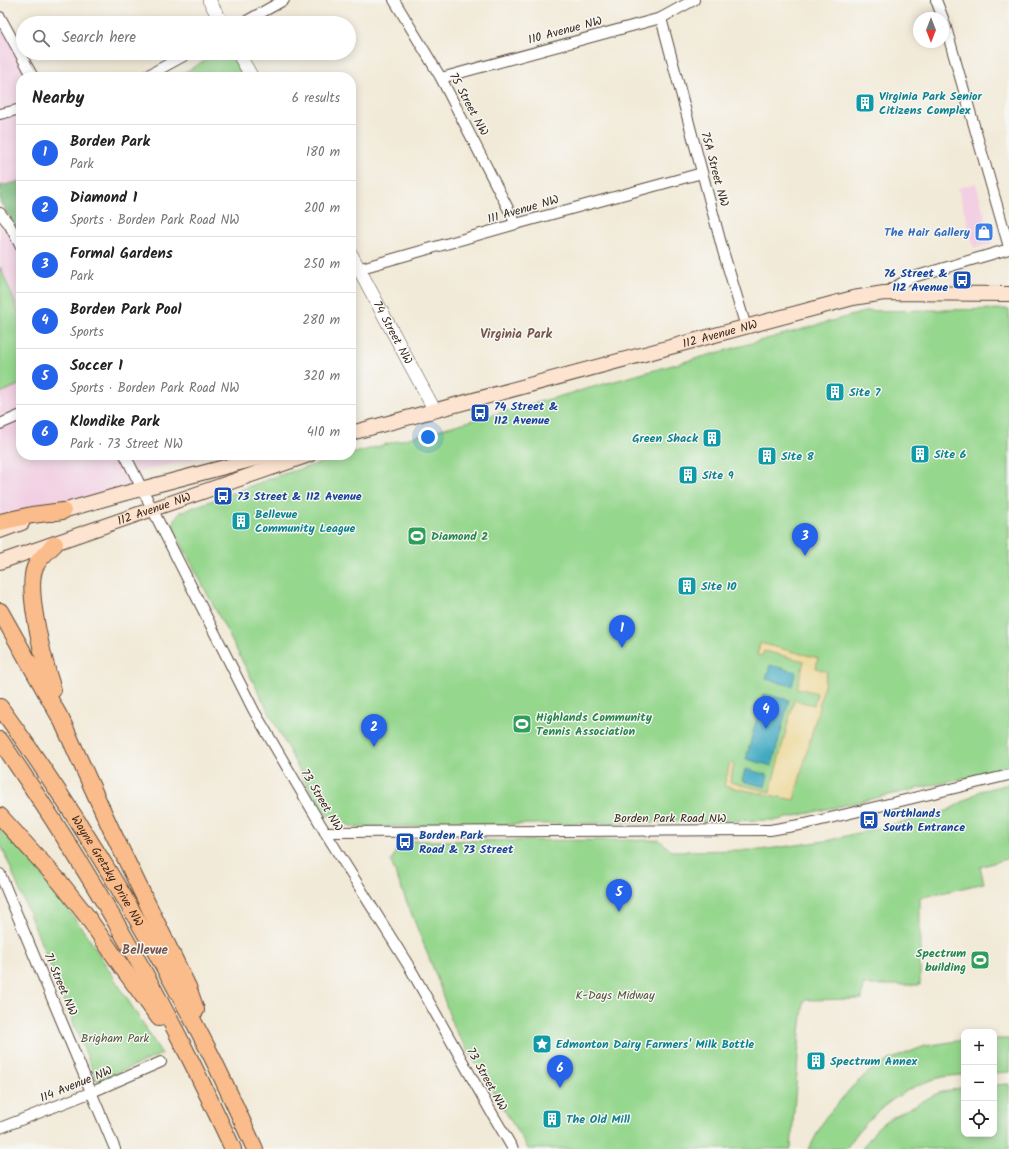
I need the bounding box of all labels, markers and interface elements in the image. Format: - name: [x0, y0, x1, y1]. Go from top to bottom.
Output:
- street label: 110 Avenue NW: [526, 11, 604, 49]
- north arrow: [913, 12, 949, 48]
- search box: [16, 16, 356, 60]
- text: Search here: [62, 26, 136, 50]
- icon: search: [30, 27, 52, 49]
- street label: 75 Street NW: [444, 69, 493, 139]
- text: Nearby: [32, 85, 84, 112]
- place label: Virginia Park Senior Citizens Complex: [879, 87, 983, 120]
- text: 6 results: [292, 88, 340, 109]
- building icon: Virginia Park Senior Citizens Complex: [854, 92, 876, 114]
- text: Borden Park: [70, 130, 150, 154]
- street label: 75A Street NW: [695, 130, 734, 209]
- text: 1: [43, 142, 47, 163]
- text: 180 m: [306, 142, 340, 163]
- text: Park: [70, 154, 94, 175]
- text: Diamond 1: [70, 186, 137, 210]
- street label: 111 Avenue NW: [485, 190, 561, 229]
- text: 2: [41, 198, 49, 219]
- text: 200 m: [304, 198, 340, 219]
- text: Sports · Borden Park Road NW: [70, 210, 239, 231]
- shop icon: The Hair Gallery: [973, 221, 995, 243]
- place label: The Hair Gallery: [884, 223, 971, 242]
- text: Formal Gardens: [70, 242, 173, 266]
- text: 3: [41, 254, 49, 275]
- text: 250 m: [303, 254, 340, 275]
- place label: 76 Street & 112 Avenue: [884, 264, 948, 297]
- text: Park: [70, 266, 94, 287]
- bus stop icon: 76 Street & 112 Avenue: [951, 269, 973, 291]
- street label: 74 Street NW: [368, 297, 417, 368]
- text: Borden Park Pool: [70, 298, 182, 322]
- text: 4: [41, 310, 49, 331]
- text: 280 m: [303, 310, 340, 331]
- street label: 112 Avenue NW: [680, 315, 760, 353]
- text: Sports: [70, 322, 104, 343]
- district label: Virginia Park: [480, 324, 552, 345]
- text: Soccer 1: [70, 354, 123, 378]
- text: 5: [42, 366, 48, 387]
- text: 320 m: [303, 366, 340, 387]
- text: Sports · Borden Park Road NW: [70, 378, 239, 399]
- building icon: Site 7: [824, 381, 846, 403]
- place label: Site 7: [849, 383, 881, 402]
- place label: 74 Street & 112 Avenue: [494, 397, 558, 430]
- bus stop icon: 74 Street & 112 Avenue: [469, 402, 491, 424]
- text: Klondike Park: [70, 410, 159, 434]
- text: 6: [41, 422, 49, 443]
- text: 410 m: [307, 422, 340, 443]
- your location: [418, 427, 438, 447]
- building icon: Green Shack: [701, 427, 723, 449]
- place label: Green Shack: [632, 429, 699, 448]
- text: Park · 73 Street NW: [70, 434, 183, 455]
- building icon: Site 6: [909, 443, 931, 465]
- building icon: Site 8: [756, 445, 778, 467]
- place label: Site 6: [934, 445, 967, 464]
- place label: Site 8: [781, 447, 815, 466]
- building icon: Site 9: [677, 464, 699, 486]
- place label: Site 9: [702, 466, 734, 485]
- bus stop icon: 73 Street & 112 Avenue: [212, 485, 234, 507]
- place label: 73 Street & 112 Avenue: [237, 487, 362, 506]
- street label: 112 Avenue NW: [115, 488, 194, 531]
- place label: Bellevue Community League: [255, 505, 356, 538]
- building icon: Bellevue Community League: [230, 510, 252, 532]
- pin: 3: [792, 523, 818, 556]
- sports icon: Diamond 2: [406, 525, 428, 547]
- place label: Diamond 2: [431, 527, 488, 546]
- building icon: Site 10: [676, 575, 698, 597]
- place label: Site 10: [701, 577, 737, 596]
- pin: 1: [609, 615, 635, 648]
- pin: 4: [753, 696, 779, 729]
- place label: Highlands Community Tennis Association: [536, 708, 653, 741]
- sports icon: Highlands Community Tennis Association: [511, 713, 533, 735]
- pin: 2: [361, 714, 387, 747]
- street label: 73 Street NW: [295, 765, 348, 835]
- place label: Northlands South Entrance: [883, 804, 965, 837]
- street label: Borden Park Road NW: [614, 809, 726, 828]
- bus stop icon: Northlands South Entrance: [858, 809, 880, 831]
- street label: Wayne Gretzky Drive NW: [66, 811, 148, 930]
- place label: Borden Park Road & 73 Street: [419, 826, 514, 859]
- bus stop icon: Borden Park Road & 73 Street: [394, 831, 416, 853]
- pin: 5: [606, 879, 632, 912]
- district label: Bellevue: [122, 940, 169, 961]
- place label: Spectrum building: [916, 944, 966, 977]
- sports icon: Spectrum building: [969, 949, 991, 971]
- street label: 71 Street NW: [39, 950, 82, 1019]
- park label: K-Days Midway: [575, 986, 655, 1005]
- park label: Brigham Park: [81, 1029, 150, 1048]
- map controls: [961, 1029, 997, 1137]
- button: +: [961, 1029, 997, 1065]
- place icon: Edmonton Dairy Farmers' Milk Bottle: [531, 1033, 553, 1055]
- place label: Edmonton Dairy Farmers' Milk Bottle: [556, 1035, 754, 1054]
- street label: 73 Street NW: [461, 1044, 512, 1114]
- building icon: Spectrum Annex: [805, 1050, 827, 1072]
- place label: Spectrum Annex: [830, 1052, 918, 1071]
- pin: 6: [547, 1055, 573, 1088]
- street label: 114 Avenue NW: [37, 1061, 115, 1108]
- button: −: [961, 1065, 997, 1101]
- button: locate: [961, 1101, 997, 1137]
- building icon: The Old Mill: [541, 1108, 563, 1130]
- place label: The Old Mill: [566, 1110, 631, 1129]

